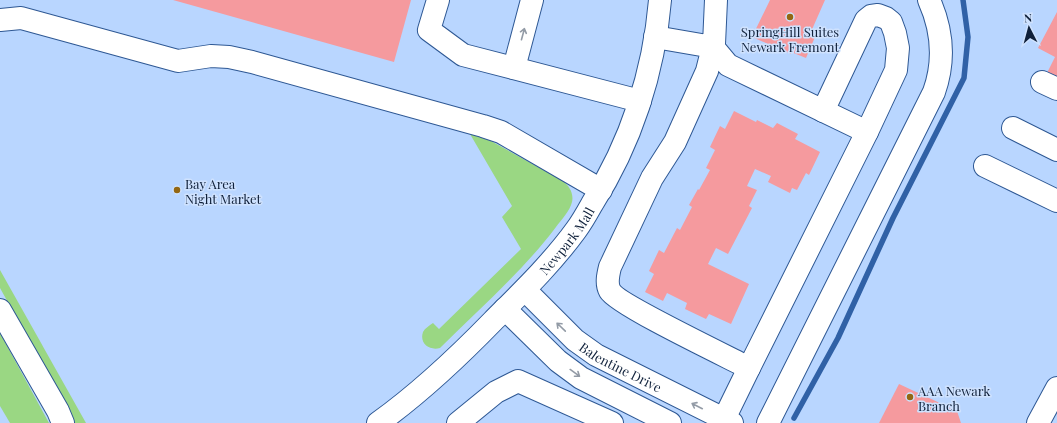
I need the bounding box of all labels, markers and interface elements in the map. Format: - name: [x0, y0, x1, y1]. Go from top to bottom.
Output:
- north arrow: [1009, 8, 1049, 48]
- text: N: [1023, 10, 1033, 25]
- marker: SpringHill Suites Newark Fremont: [785, 12, 795, 22]
- place label: SpringHill Suites Newark Fremont: [741, 23, 839, 55]
- one-way arrow: [520, 28, 527, 41]
- place label: Bay Area Night Market: [185, 175, 262, 207]
- marker: Bay Area Night Market: [172, 185, 182, 195]
- street label: Newpark Mall: [535, 204, 597, 278]
- one-way arrow: [556, 322, 566, 332]
- street label: Balentine Drive: [577, 338, 665, 395]
- one-way arrow: [569, 369, 580, 377]
- place label: AAA Newark Branch: [917, 382, 991, 414]
- marker: AAA Newark Branch: [905, 392, 915, 402]
- one-way arrow: [691, 402, 703, 409]

